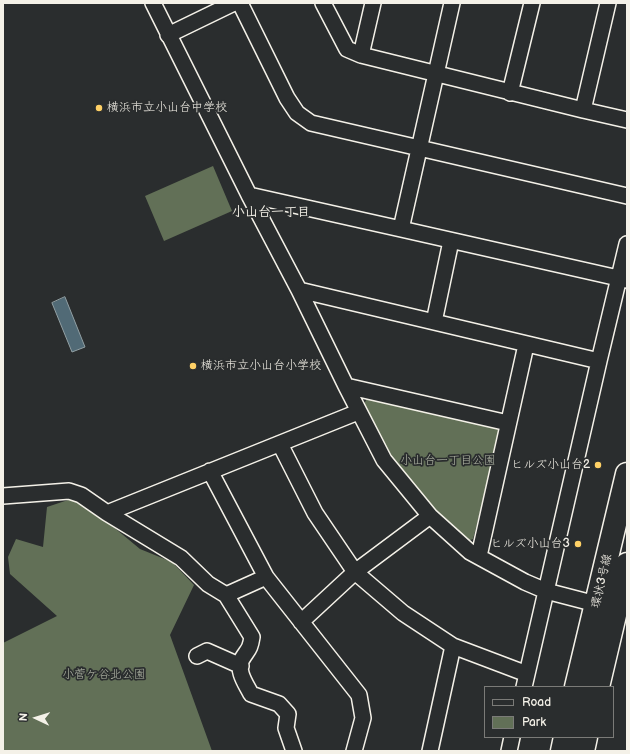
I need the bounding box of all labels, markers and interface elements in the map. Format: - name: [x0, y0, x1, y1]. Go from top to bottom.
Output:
- place label: 横浜市立小山台中学校: [107, 101, 227, 115]
- marker: 横浜市立小山台中学校: [94, 103, 104, 113]
- district label: 小山台一丁目: [232, 205, 310, 221]
- place label: 横浜市立小山台小学校: [201, 359, 321, 373]
- marker: 横浜市立小山台小学校: [188, 361, 198, 371]
- park label: 小山台一丁目公園: [400, 454, 496, 468]
- place label: ヒルズ小山台2: [511, 458, 590, 472]
- marker: ヒルズ小山台2: [593, 460, 603, 470]
- place label: ヒルズ小山台3: [491, 537, 570, 551]
- marker: ヒルズ小山台3: [573, 539, 583, 549]
- street label: 環状3号線: [589, 552, 615, 610]
- park label: 小菅ケ谷北公園: [62, 668, 146, 682]
- legend: [484, 686, 614, 738]
- text: Road: [522, 695, 551, 710]
- north arrow: [16, 698, 56, 738]
- text: N: [17, 713, 30, 722]
- text: Park: [522, 715, 546, 730]

